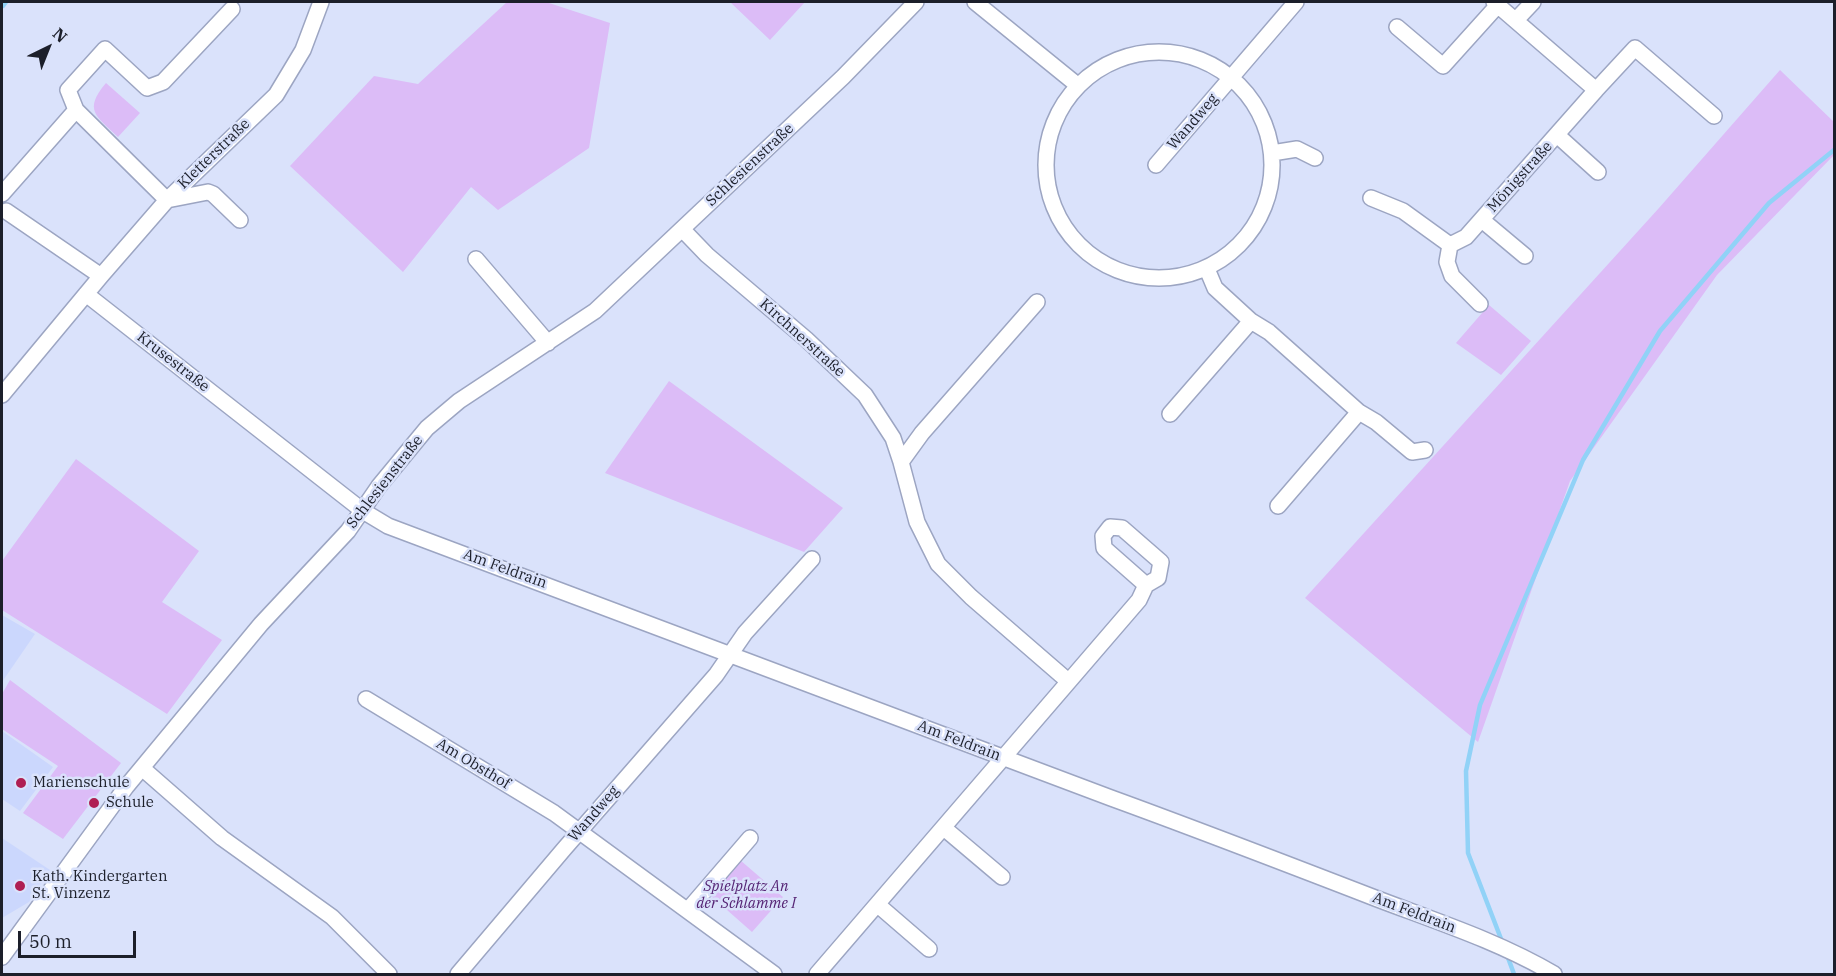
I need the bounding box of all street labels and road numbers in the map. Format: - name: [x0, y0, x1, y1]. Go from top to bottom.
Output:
- street label: Wandweg: [1164, 90, 1222, 154]
- street label: Kletterstraße: [174, 115, 254, 193]
- street label: Schlesienstraße: [702, 120, 798, 210]
- street label: Mönigstraße: [1484, 138, 1556, 216]
- street label: Kirchnerstraße: [756, 295, 848, 381]
- street label: Krusestraße: [133, 328, 213, 396]
- street label: Schlesienstraße: [343, 432, 427, 532]
- street label: Am Feldrain: [461, 546, 549, 592]
- street label: Am Feldrain: [915, 717, 1003, 765]
- street label: Am Obsthof: [433, 735, 513, 793]
- street label: Wandweg: [565, 782, 623, 846]
- street label: Am Feldrain: [1370, 889, 1458, 937]

